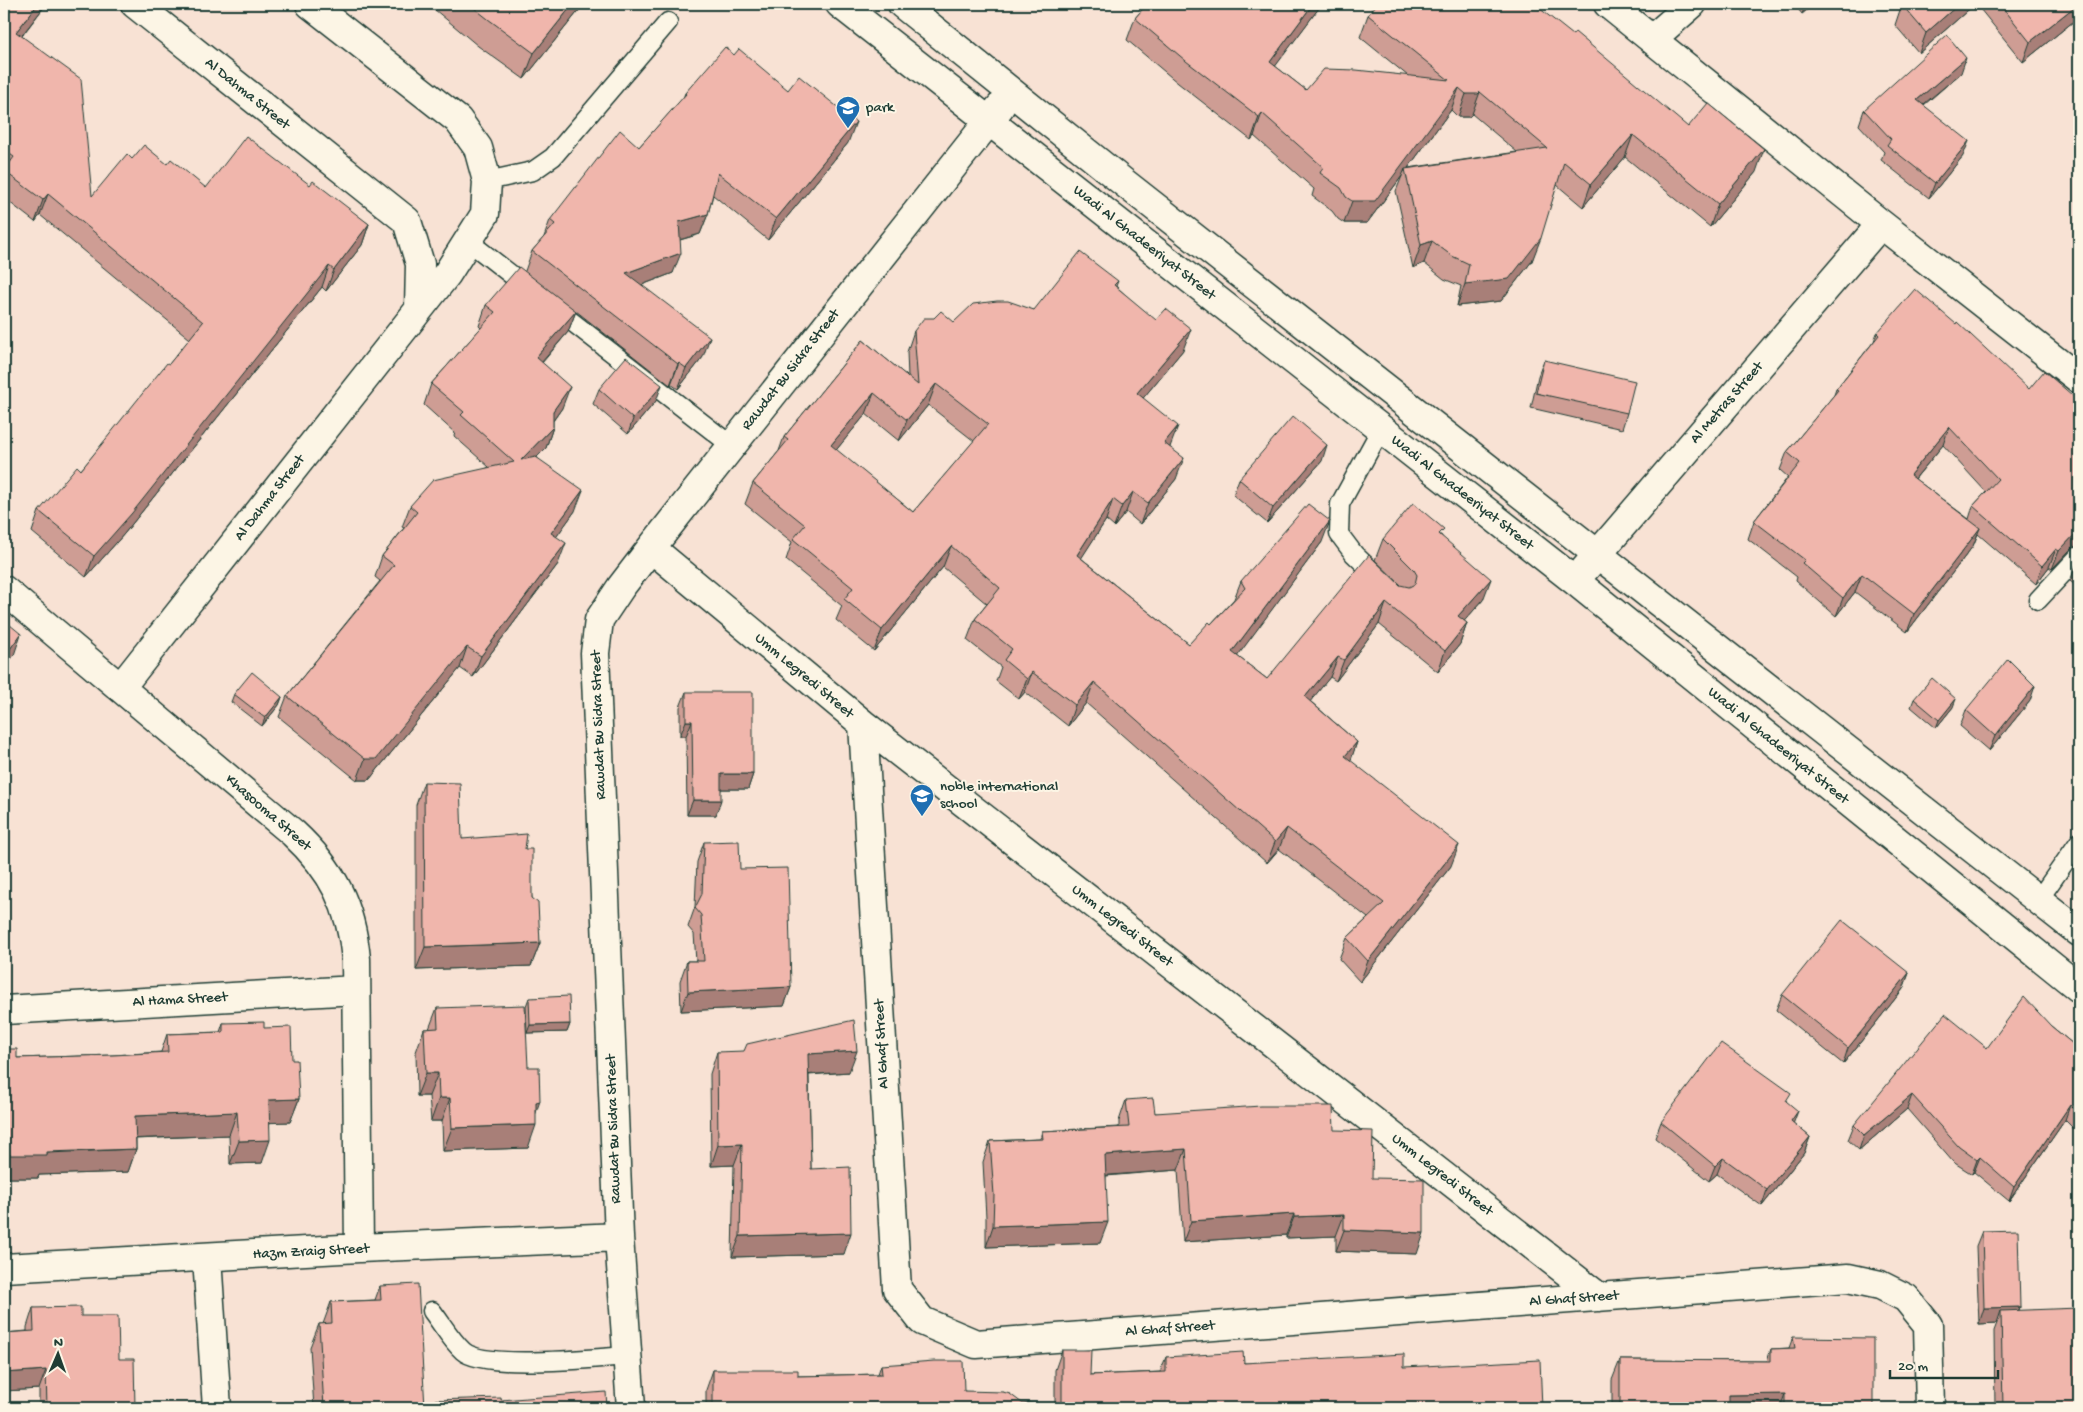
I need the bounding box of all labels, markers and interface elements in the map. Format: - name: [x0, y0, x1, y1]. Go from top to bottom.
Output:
- street label: Al Dahma Street: [201, 54, 295, 135]
- school or university icon: park: [835, 95, 861, 129]
- place label: park: [865, 99, 895, 117]
- street label: Wadi Al Ghadeeriyat Street: [1069, 182, 1221, 306]
- street label: Rawdat Bu Sidra Street: [738, 304, 845, 434]
- street label: Al Metras Street: [1687, 357, 1769, 448]
- street label: Wadi Al Ghadeeriyat Street: [1387, 432, 1539, 556]
- street label: Al Dahma Street: [231, 450, 310, 545]
- street label: Umm Legredi Street: [751, 629, 859, 724]
- street label: Rawdat Bu Sidra Street: [587, 648, 611, 800]
- street label: Wadi Al Ghadeeriyat Street: [1704, 683, 1854, 810]
- street label: Khasooma Street: [221, 771, 316, 857]
- place label: noble international school: [940, 778, 1058, 813]
- school or university icon: noble international school: [909, 783, 935, 817]
- street label: Umm Legredi Street: [1068, 881, 1178, 972]
- street label: Al Hama Street: [132, 988, 230, 1011]
- street label: Al Ghaf Street: [871, 997, 893, 1089]
- street label: Rawdat Bu Sidra Street: [602, 1052, 626, 1204]
- street label: Umm Legredi Street: [1388, 1130, 1498, 1221]
- street label: Hazm Zraig Street: [252, 1240, 371, 1264]
- street label: Al Ghaf Street: [1529, 1287, 1621, 1311]
- street label: Al Ghaf Street: [1125, 1317, 1217, 1341]
- north arrow: [32, 1330, 82, 1380]
- text: N: [54, 1335, 63, 1352]
- scale bar: [1890, 1347, 1998, 1379]
- text: 20 m: [1898, 1358, 1928, 1376]

